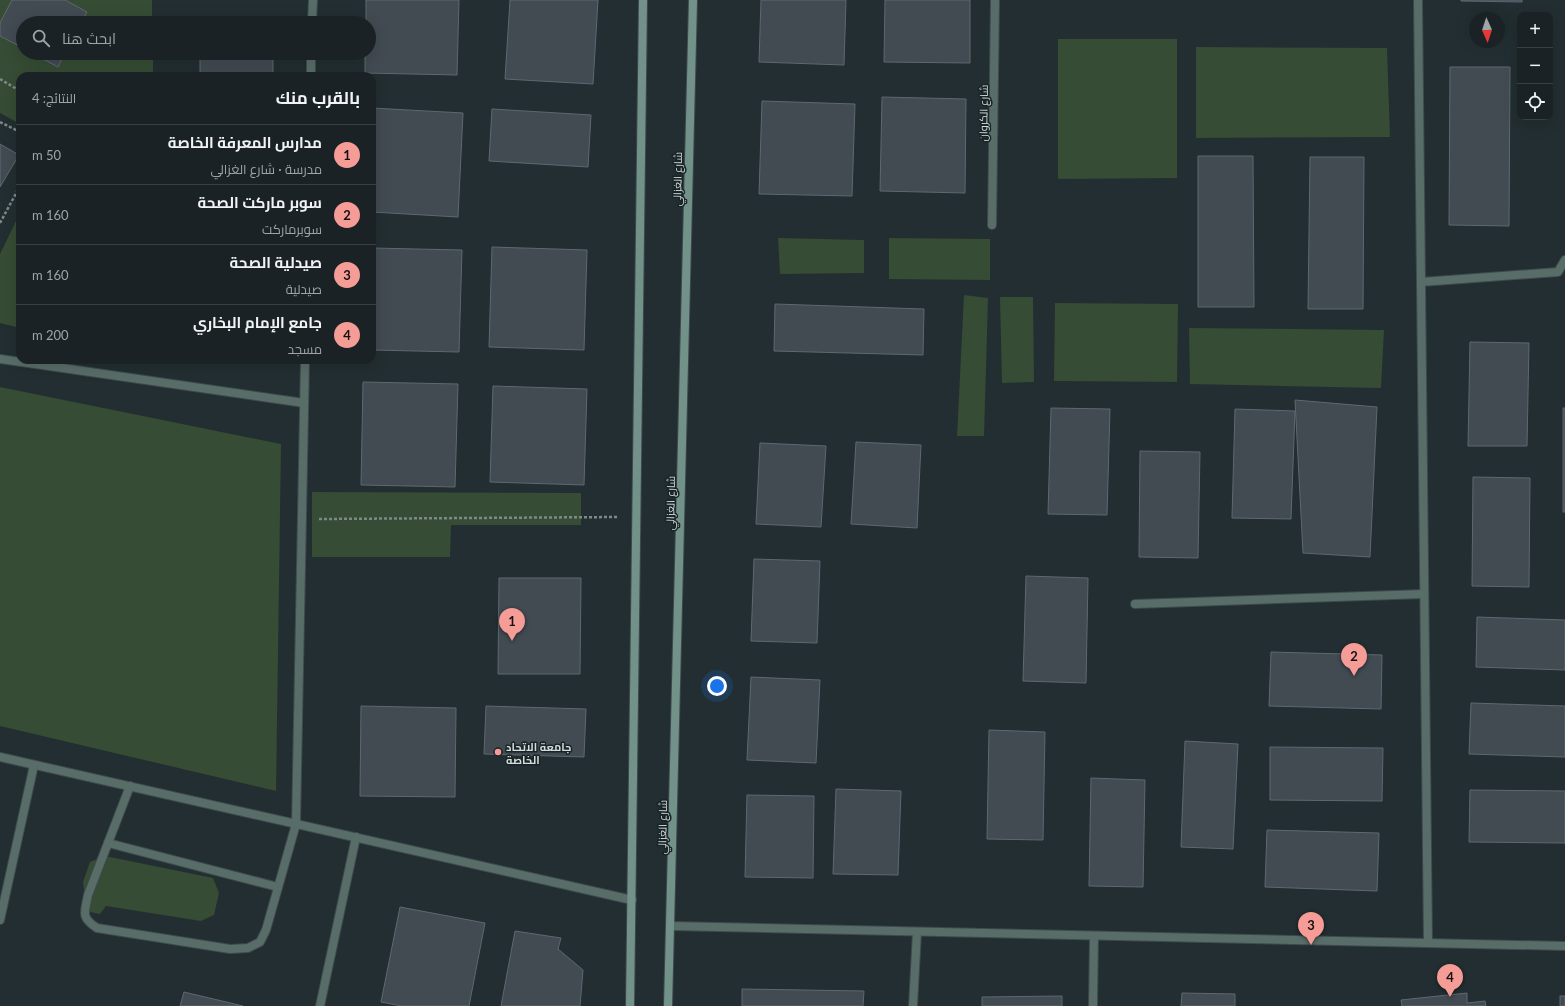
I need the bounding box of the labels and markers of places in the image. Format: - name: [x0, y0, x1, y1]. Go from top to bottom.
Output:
- pin: 1: [499, 608, 525, 641]
- pin: 2: [1341, 643, 1367, 676]
- place label: جامعة الاتحاد الخاصة: [506, 740, 571, 766]
- marker: جامعة الاتحاد الخاصة: [493, 747, 503, 757]
- pin: 3: [1298, 912, 1324, 945]
- pin: 4: [1437, 964, 1463, 997]

